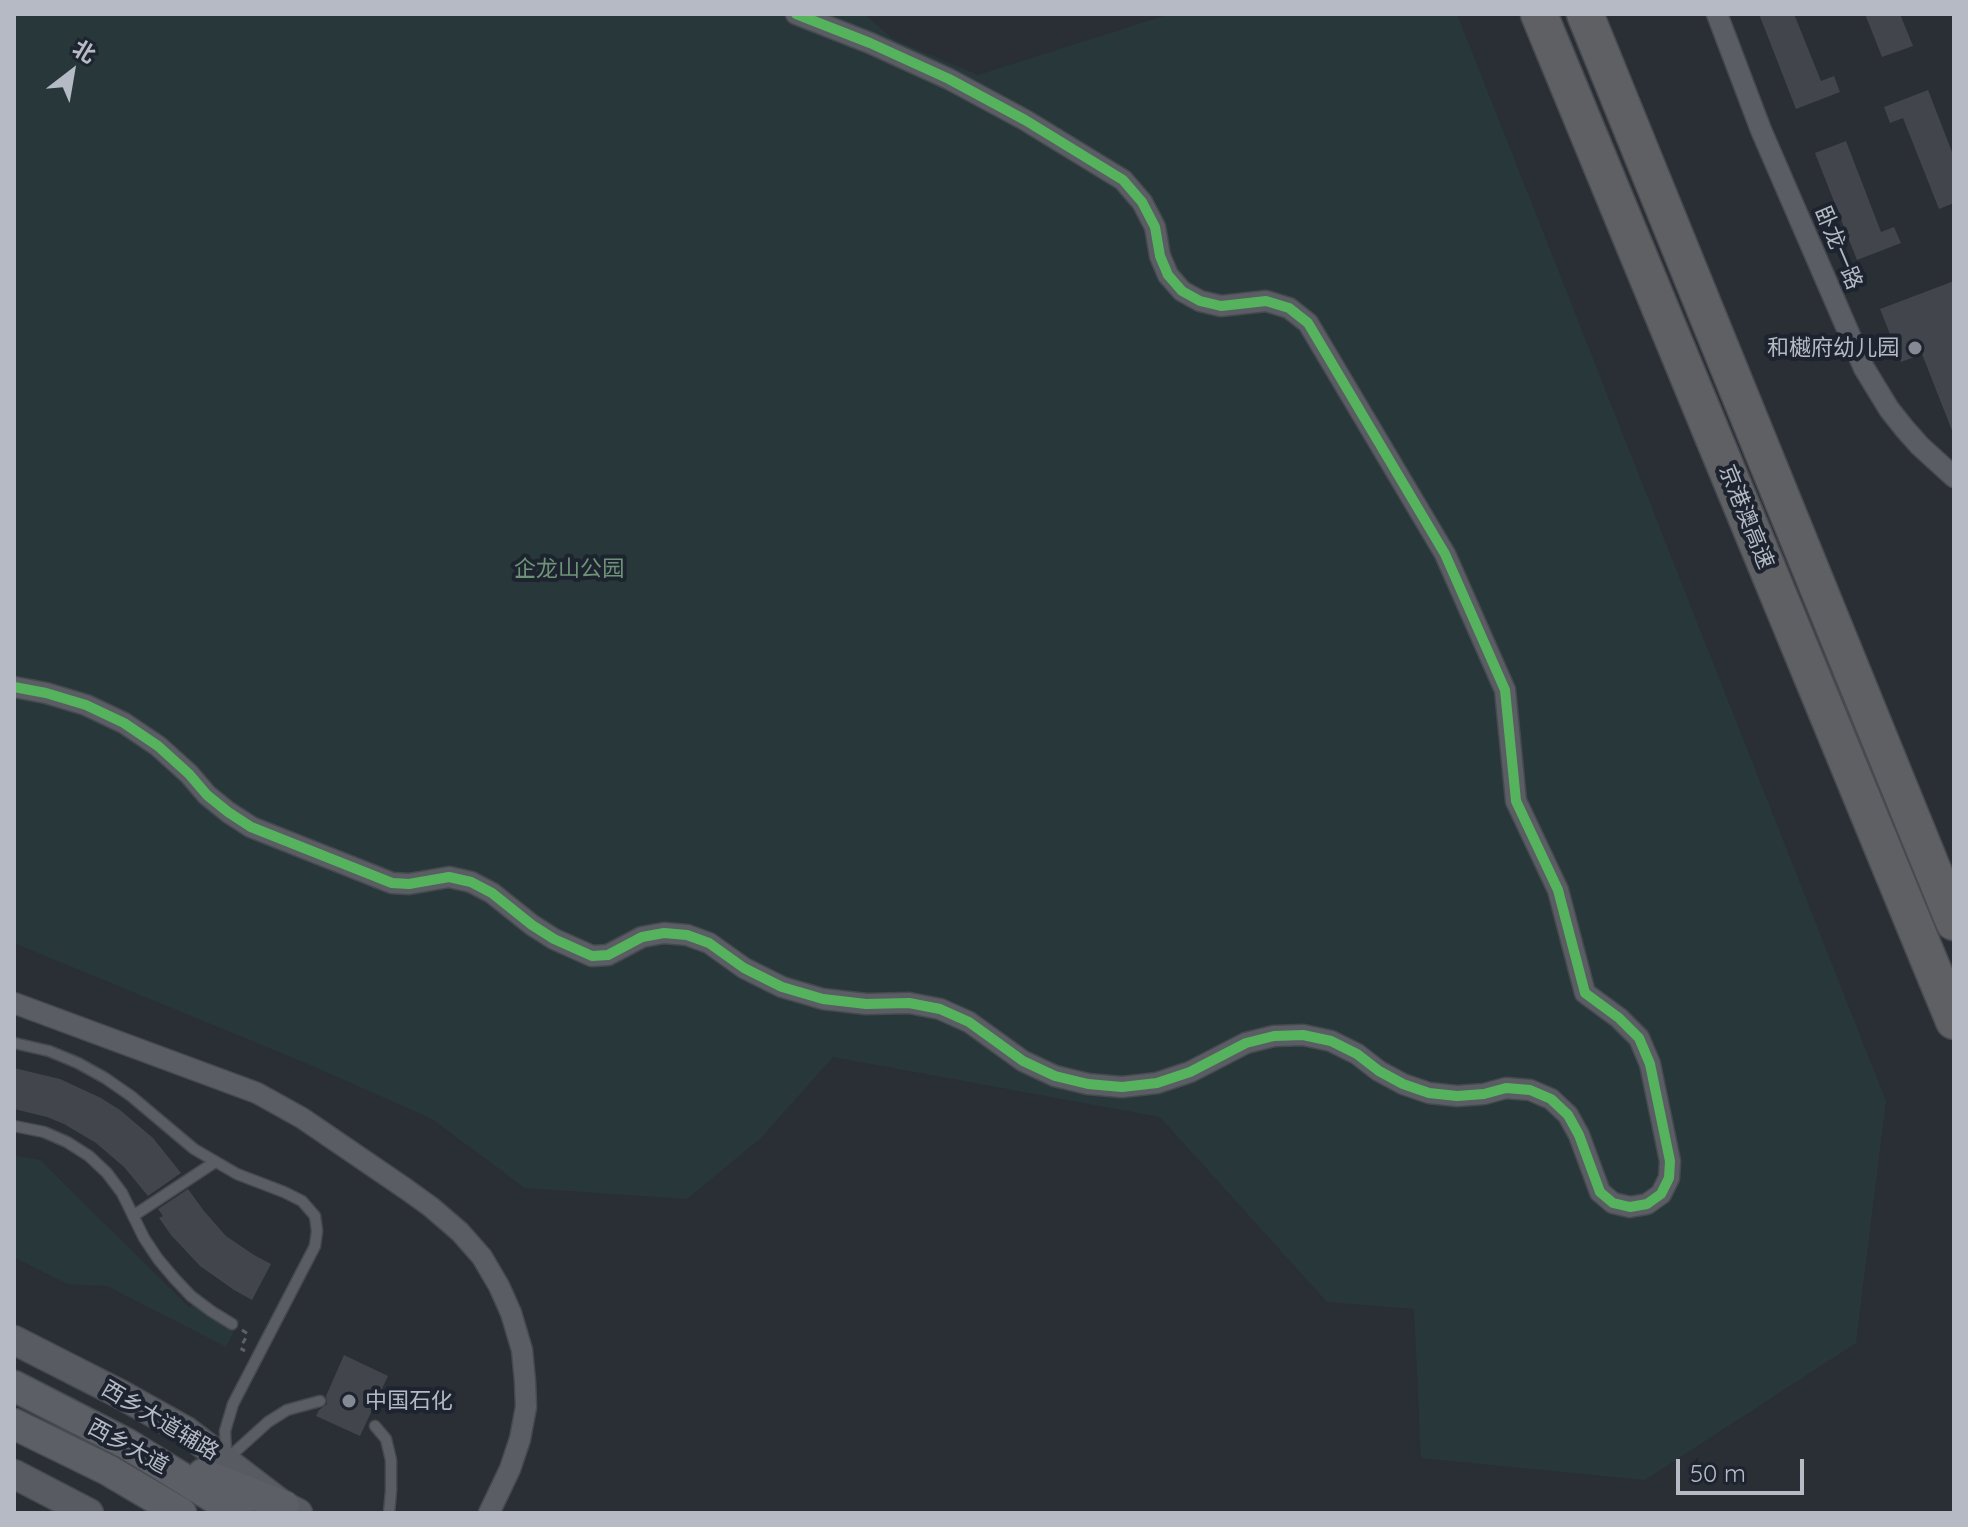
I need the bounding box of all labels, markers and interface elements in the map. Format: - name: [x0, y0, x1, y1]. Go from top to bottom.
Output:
- north arrow: [32, 32, 112, 112]
- text: 北: [68, 34, 101, 69]
- street label: 卧龙一路: [1809, 202, 1867, 294]
- place label: 和樾府幼儿园: [1767, 335, 1899, 361]
- marker: 和樾府幼儿园: [1906, 339, 1924, 357]
- street label: 京港澳高速: [1713, 461, 1779, 573]
- park label: 企龙山公园: [514, 556, 624, 582]
- street label: 西乡大道辅路: [97, 1376, 223, 1466]
- place label: 中国石化: [365, 1388, 453, 1414]
- marker: 中国石化: [340, 1392, 358, 1410]
- street label: 西乡大道: [83, 1414, 173, 1480]
- scale bar: [1680, 1443, 1808, 1493]
- text: 50 m: [1690, 1458, 1746, 1488]

